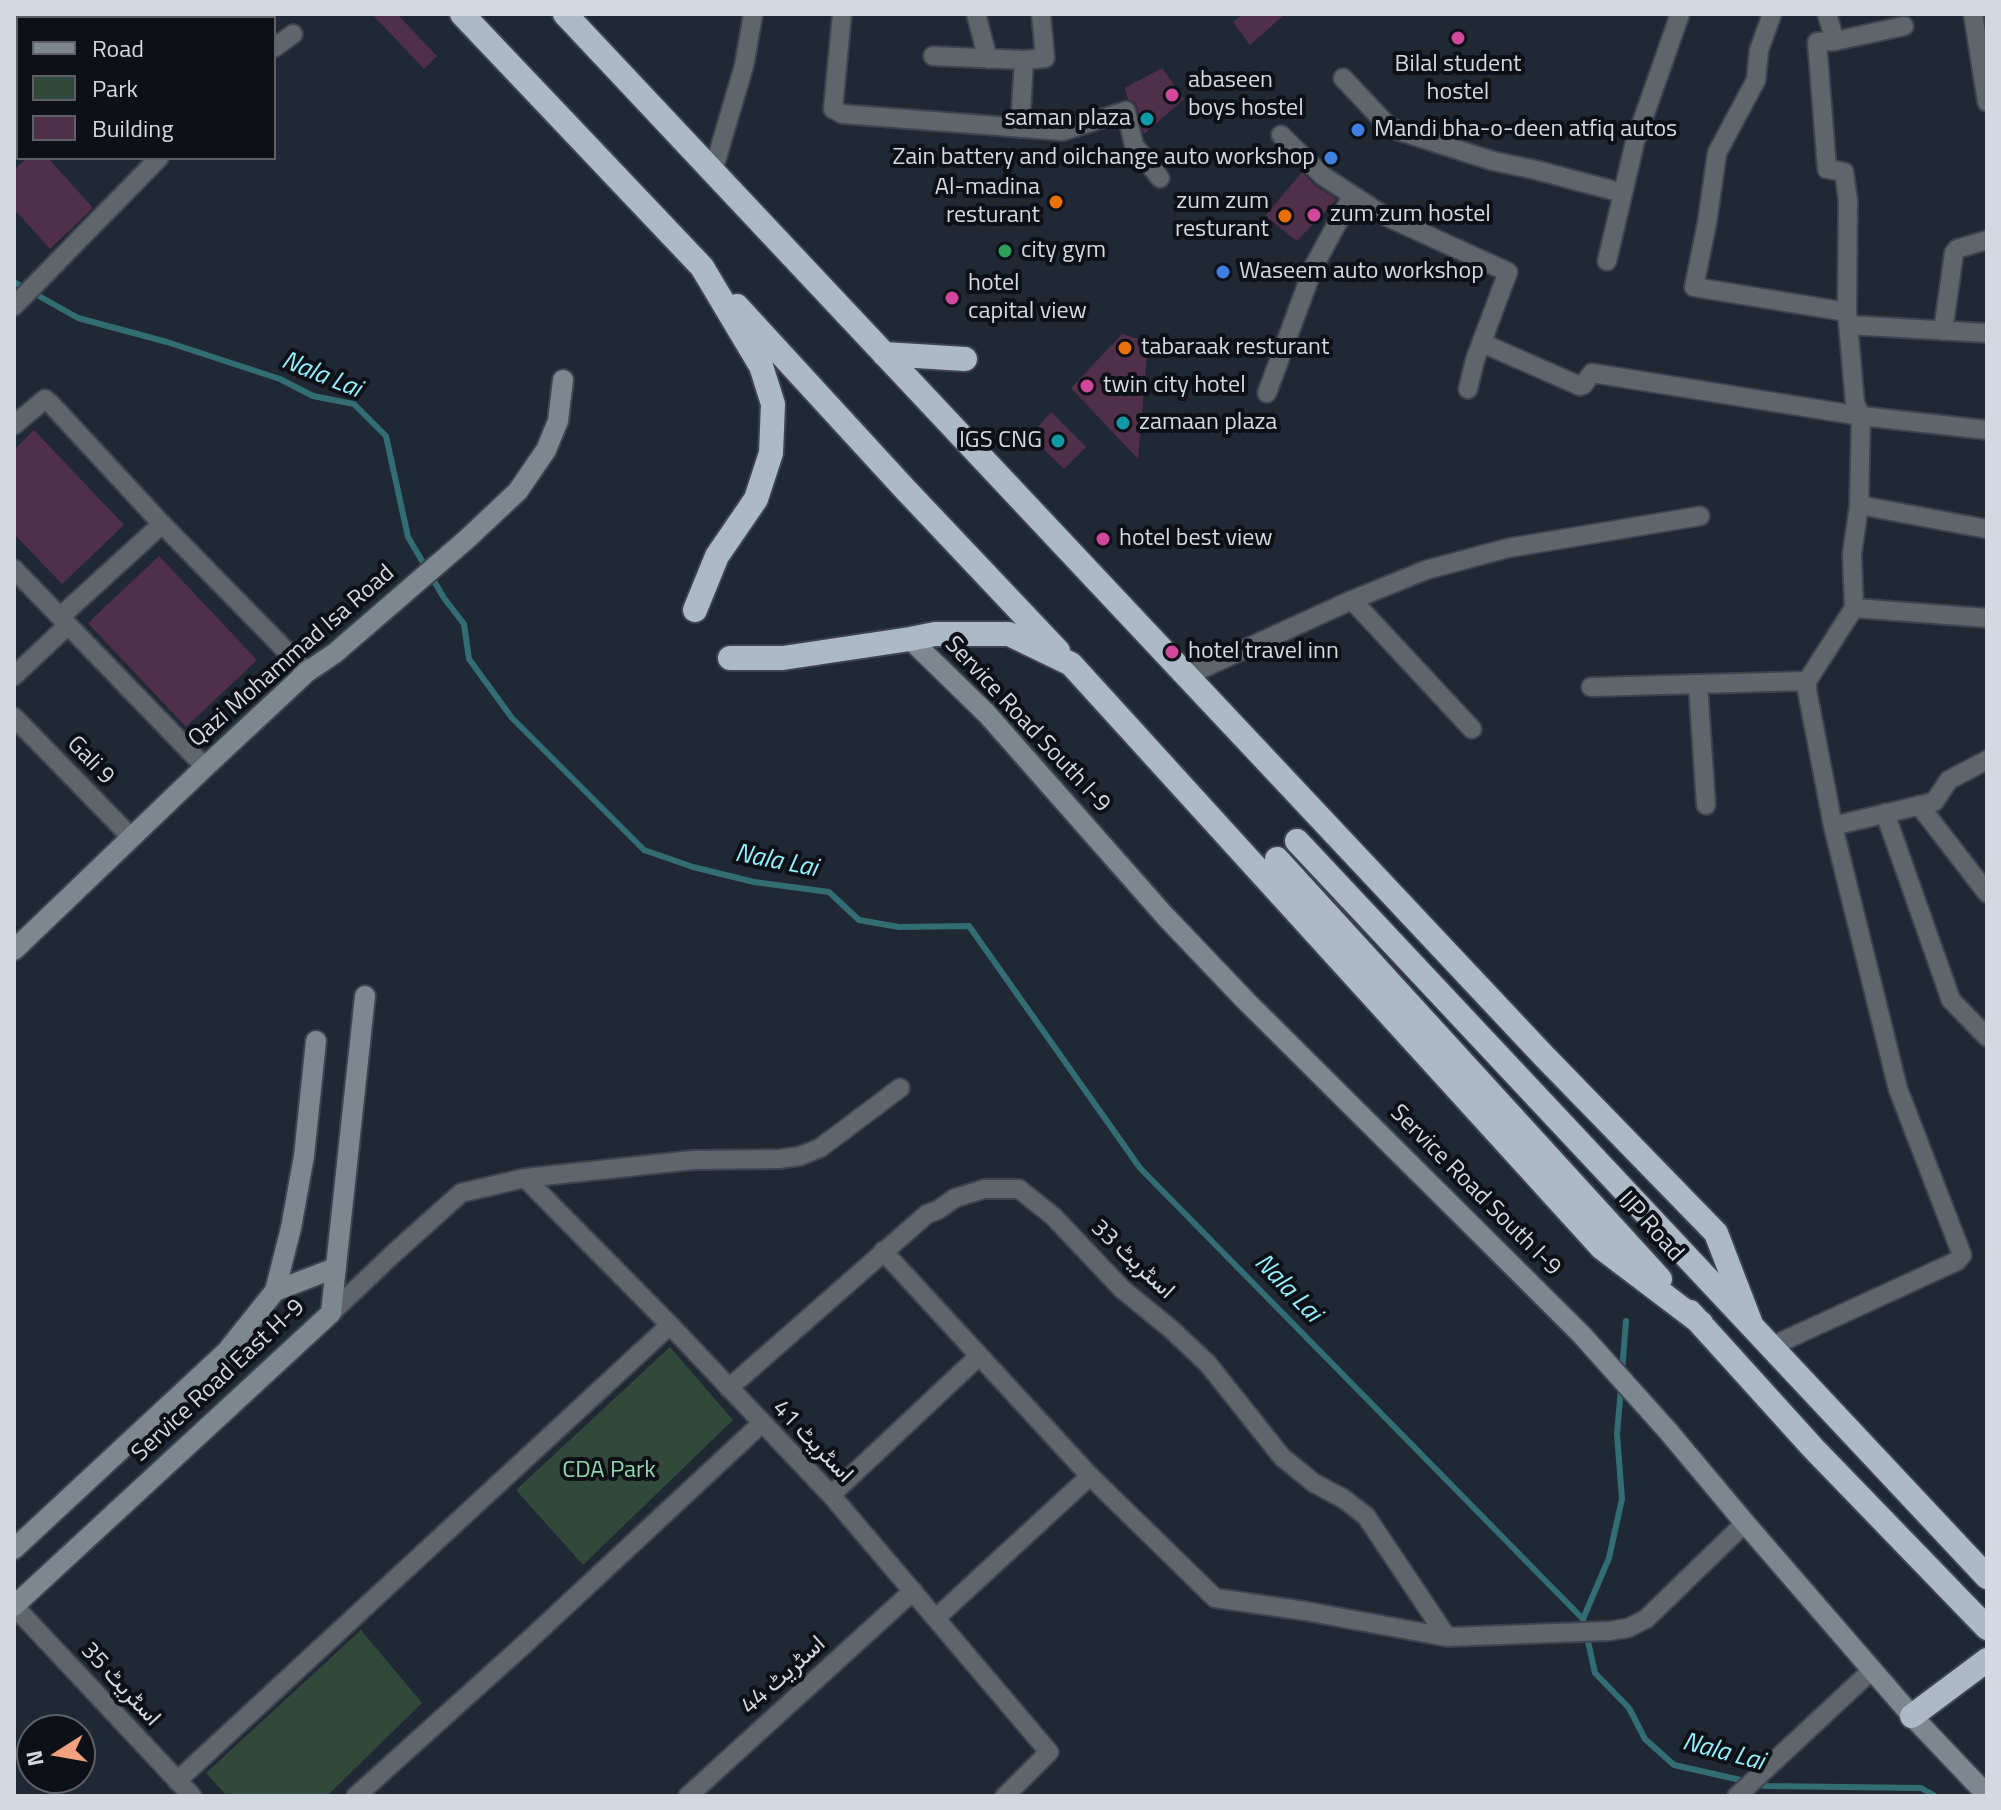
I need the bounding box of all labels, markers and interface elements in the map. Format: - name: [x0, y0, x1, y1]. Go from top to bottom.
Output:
- legend: [16, 16, 276, 160]
- marker: Bilal student hostel: [1449, 29, 1467, 47]
- text: Road: [92, 30, 144, 66]
- place label: Bilal student hostel: [1395, 51, 1521, 107]
- place label: abaseen boys hostel: [1188, 67, 1304, 123]
- text: Park: [92, 70, 138, 106]
- marker: abaseen boys hostel: [1163, 86, 1181, 104]
- place label: saman plaza: [1004, 105, 1131, 133]
- text: Building: [92, 110, 174, 146]
- marker: saman plaza: [1138, 110, 1156, 128]
- place label: Mandi bha-o-deen atfiq autos: [1374, 116, 1677, 144]
- marker: Mandi bha-o-deen atfiq autos: [1349, 121, 1367, 139]
- place label: Zain battery and oilchange auto workshop: [892, 144, 1315, 172]
- marker: Zain battery and oilchange auto workshop: [1322, 149, 1340, 167]
- place label: Al-madina resturant: [935, 174, 1040, 230]
- place label: zum zum resturant: [1175, 188, 1269, 244]
- marker: Al-madina resturant: [1047, 193, 1065, 211]
- place label: zum zum hostel: [1330, 201, 1491, 229]
- marker: zum zum hostel: [1305, 206, 1323, 224]
- marker: zum zum resturant: [1276, 207, 1294, 225]
- place label: city gym: [1021, 237, 1106, 265]
- marker: city gym: [996, 242, 1014, 260]
- place label: Waseem auto workshop: [1239, 258, 1484, 286]
- marker: Waseem auto workshop: [1214, 263, 1232, 281]
- place label: hotel capital view: [968, 270, 1087, 326]
- marker: hotel capital view: [943, 289, 961, 307]
- place label: tabaraak resturant: [1141, 334, 1329, 362]
- marker: tabaraak resturant: [1116, 339, 1134, 357]
- water label: Nala Lai: [277, 346, 365, 406]
- place label: twin city hotel: [1103, 372, 1246, 400]
- marker: twin city hotel: [1078, 377, 1096, 395]
- place label: zamaan plaza: [1139, 409, 1277, 437]
- marker: zamaan plaza: [1114, 414, 1132, 432]
- place label: IGS CNG: [959, 427, 1042, 455]
- marker: IGS CNG: [1049, 432, 1067, 450]
- place label: hotel best view: [1119, 525, 1273, 553]
- marker: hotel best view: [1094, 530, 1112, 548]
- street label: Qazi Mohammad Isa Road: [183, 560, 401, 754]
- street label: Service Road South I-9: [938, 631, 1116, 819]
- place label: hotel travel inn: [1188, 638, 1339, 666]
- marker: hotel travel inn: [1163, 643, 1181, 661]
- street label: Gali 9: [60, 731, 120, 791]
- water label: Nala Lai: [732, 839, 820, 885]
- street label: Service Road South I-9: [1383, 1099, 1567, 1283]
- street label: IJP Road: [1611, 1186, 1689, 1268]
- street label: اسٹریٹ 33: [1084, 1214, 1180, 1306]
- water label: Nala Lai: [1247, 1248, 1327, 1330]
- street label: Service Road East H-9: [127, 1294, 311, 1468]
- street label: اسٹریٹ 41: [766, 1395, 858, 1489]
- park label: CDA Park: [562, 1457, 656, 1485]
- street label: اسٹریٹ 44: [736, 1631, 832, 1721]
- street label: اسٹریٹ 35: [74, 1637, 166, 1733]
- north arrow: [16, 1714, 96, 1794]
- water label: Nala Lai: [1679, 1727, 1767, 1779]
- text: N: [16, 1747, 53, 1769]

